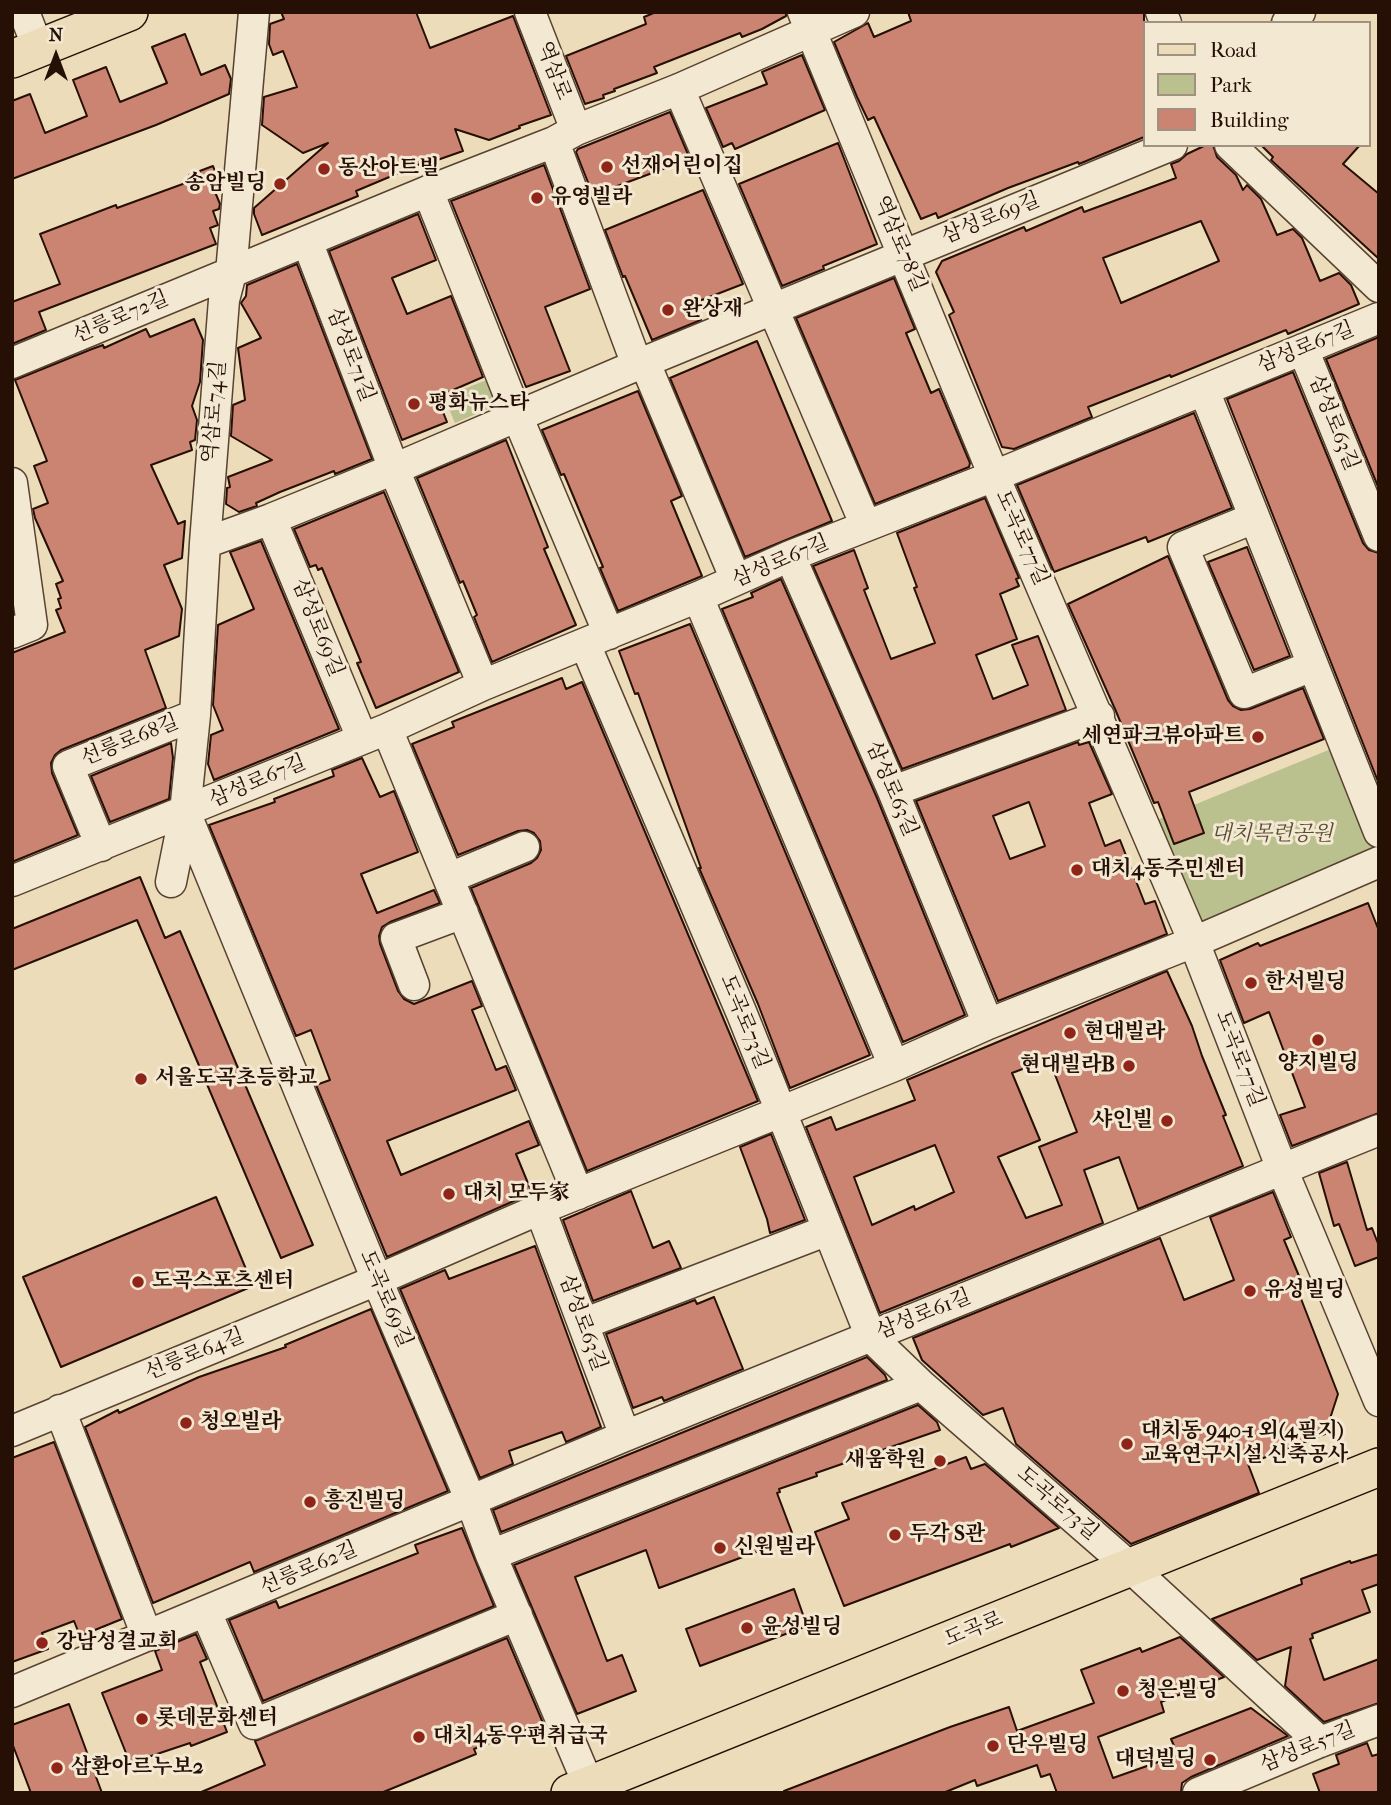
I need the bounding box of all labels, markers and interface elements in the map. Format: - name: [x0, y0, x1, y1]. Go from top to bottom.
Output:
- north arrow: [21, 21, 91, 91]
- legend: [1142, 21, 1370, 147]
- text: N: [49, 24, 63, 46]
- street label: 역삼로: [530, 38, 576, 104]
- text: Road: [1210, 38, 1257, 62]
- text: Park: [1210, 73, 1252, 97]
- text: Building: [1210, 108, 1288, 132]
- place label: 선재어린이집: [621, 154, 743, 180]
- place label: 동산아트빌: [338, 156, 439, 182]
- marker: 선재어린이집: [599, 159, 615, 175]
- marker: 동산아트빌: [316, 161, 332, 177]
- place label: 송암빌딩: [185, 171, 266, 197]
- marker: 송암빌딩: [272, 176, 288, 192]
- place label: 유영빌라: [551, 185, 632, 211]
- street label: 삼성로69길: [938, 188, 1044, 250]
- marker: 유영빌라: [529, 190, 545, 206]
- street label: 역삼로78길: [868, 192, 930, 296]
- street label: 선릉로72길: [69, 286, 173, 350]
- place label: 완상재: [682, 297, 743, 323]
- marker: 완상재: [660, 302, 676, 318]
- street label: 삼성로71길: [321, 304, 379, 406]
- street label: 삼성로67길: [1254, 317, 1358, 379]
- street label: 역삼로74길: [198, 360, 232, 464]
- street label: 삼성로63길: [1302, 371, 1364, 475]
- place label: 평화뉴스타: [428, 391, 529, 417]
- marker: 평화뉴스타: [406, 396, 422, 412]
- street label: 도곡로77길: [989, 487, 1053, 589]
- street label: 삼성로67길: [729, 530, 833, 594]
- street label: 삼성로69길: [286, 575, 348, 681]
- street label: 선릉로68길: [77, 710, 183, 772]
- place label: 세연파크뷰아파트: [1082, 724, 1244, 750]
- marker: 세연파크뷰아파트: [1250, 729, 1266, 745]
- street label: 삼성로63길: [860, 738, 922, 840]
- street label: 삼성로67길: [206, 750, 310, 814]
- park label: 대치목련공원: [1211, 822, 1333, 848]
- place label: 대치4동주민센터: [1091, 857, 1245, 883]
- marker: 대치4동주민센터: [1069, 862, 1085, 878]
- place label: 한서빌딩: [1265, 970, 1346, 996]
- street label: 도곡로73길: [714, 971, 774, 1073]
- marker: 한서빌딩: [1243, 975, 1259, 991]
- street label: 도곡로77길: [1209, 1007, 1269, 1111]
- place label: 현대빌라: [1084, 1020, 1165, 1046]
- marker: 현대빌라: [1062, 1025, 1078, 1041]
- marker: 양지빌딩: [1310, 1032, 1326, 1048]
- place label: 양지빌딩: [1277, 1051, 1359, 1077]
- place label: 현대빌라B: [1020, 1053, 1115, 1079]
- marker: 현대빌라B: [1121, 1058, 1137, 1074]
- place label: 서울도곡초등학교: [155, 1066, 317, 1092]
- marker: 서울도곡초등학교: [133, 1071, 149, 1087]
- place label: 샤인빌: [1092, 1108, 1153, 1134]
- marker: 샤인빌: [1159, 1113, 1175, 1129]
- place label: 대치 모두家: [463, 1181, 570, 1207]
- marker: 대치 모두家: [441, 1186, 457, 1202]
- street label: 도곡로69길: [353, 1246, 417, 1352]
- place label: 도곡스포츠센터: [152, 1269, 294, 1295]
- street label: 삼성로63길: [553, 1271, 611, 1375]
- marker: 도곡스포츠센터: [130, 1274, 146, 1290]
- place label: 유성빌딩: [1264, 1278, 1345, 1304]
- marker: 유성빌딩: [1242, 1283, 1258, 1299]
- street label: 삼성로61길: [873, 1285, 975, 1345]
- street label: 선릉로64길: [142, 1324, 248, 1386]
- place label: 청오빌라: [200, 1410, 281, 1436]
- marker: 청오빌라: [178, 1415, 194, 1431]
- place label: 대치동 940-1 외(4필지) 교육연구시설 신축공사: [1141, 1419, 1348, 1469]
- marker: 대치동 940-1 외(4필지) 교육연구시설 신축공사: [1119, 1436, 1135, 1452]
- place label: 새움학원: [845, 1448, 926, 1474]
- marker: 새움학원: [932, 1453, 948, 1469]
- street label: 도곡로73길: [1011, 1462, 1103, 1546]
- place label: 흥진빌딩: [324, 1489, 405, 1515]
- marker: 흥진빌딩: [302, 1494, 318, 1510]
- place label: 두각 S관: [909, 1522, 985, 1548]
- marker: 두각 S관: [887, 1527, 903, 1543]
- place label: 신원빌라: [734, 1535, 815, 1561]
- street label: 선릉로62길: [257, 1537, 361, 1601]
- marker: 신원빌라: [712, 1540, 728, 1556]
- street label: 도곡로: [941, 1607, 1007, 1653]
- place label: 윤성빌딩: [761, 1615, 842, 1641]
- marker: 윤성빌딩: [739, 1620, 755, 1636]
- place label: 강남성결교회: [56, 1630, 178, 1656]
- marker: 강남성결교회: [34, 1635, 50, 1651]
- place label: 청은빌딩: [1137, 1678, 1218, 1704]
- marker: 청은빌딩: [1115, 1683, 1131, 1699]
- place label: 롯데문화센터: [156, 1706, 278, 1732]
- marker: 롯데문화센터: [134, 1711, 150, 1727]
- street label: 삼성로57길: [1257, 1718, 1359, 1778]
- place label: 대치4동우편취급국: [433, 1724, 608, 1750]
- marker: 대치4동우편취급국: [411, 1729, 427, 1745]
- place label: 단우빌딩: [1007, 1733, 1088, 1759]
- marker: 단우빌딩: [985, 1738, 1001, 1754]
- place label: 대덕빌딩: [1115, 1747, 1196, 1773]
- marker: 대덕빌딩: [1202, 1752, 1218, 1768]
- place label: 삼환아르누보2: [71, 1755, 204, 1781]
- marker: 삼환아르누보2: [49, 1760, 65, 1776]

